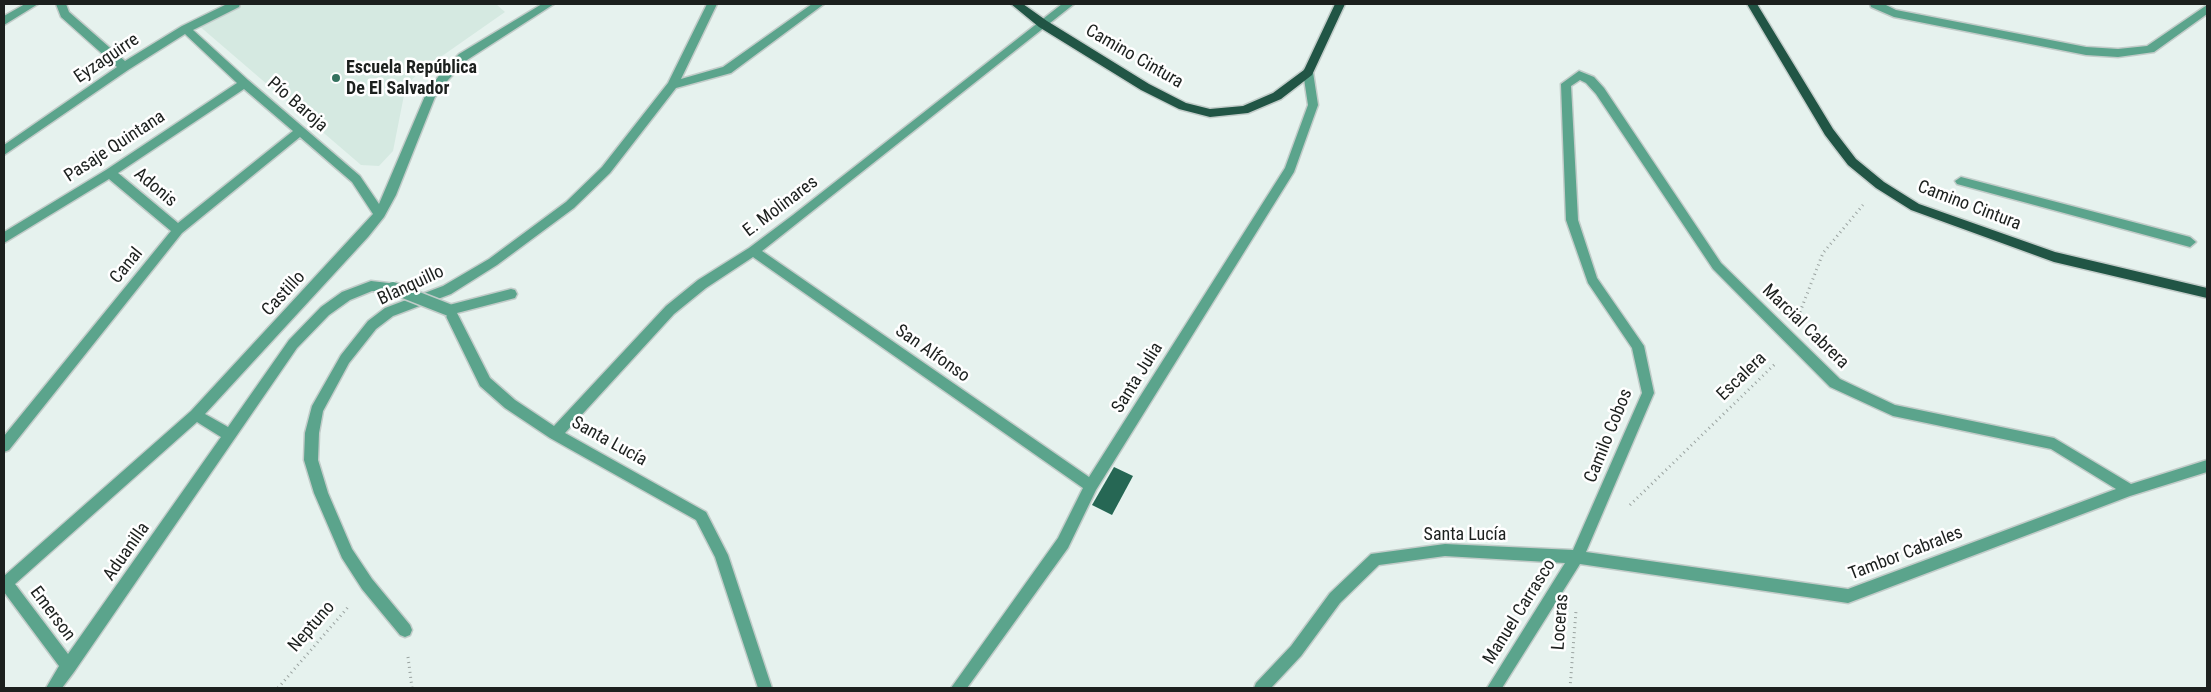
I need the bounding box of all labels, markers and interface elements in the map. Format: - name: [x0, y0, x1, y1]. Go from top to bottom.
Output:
- street label: Camino Cintura: [1081, 20, 1187, 94]
- street label: Eyzaguirre: [70, 29, 144, 89]
- place label: Escuela República De El Salvador: [346, 57, 477, 100]
- marker: Escuela República De El Salvador: [330, 72, 342, 84]
- street label: Pío Baroja: [262, 73, 332, 137]
- street label: Pasaje Quintana: [61, 106, 169, 188]
- street label: Adonis: [129, 164, 181, 212]
- street label: E. Molinares: [739, 172, 823, 242]
- street label: Camino Cintura: [1914, 176, 2024, 236]
- street label: Canal: [106, 244, 148, 288]
- street label: Blanquillo: [375, 261, 447, 311]
- street label: Castillo: [258, 267, 310, 321]
- street label: Marcial Cabrera: [1757, 280, 1853, 374]
- street label: San Alfonso: [891, 320, 973, 388]
- street label: Santa Julia: [1108, 339, 1168, 417]
- street label: Escalera: [1713, 348, 1771, 406]
- street label: Camilo Cobos: [1580, 386, 1638, 486]
- street label: Santa Lucía: [568, 412, 650, 472]
- street label: Aduanilla: [99, 519, 155, 585]
- street label: Tambor Cabrales: [1846, 522, 1966, 586]
- street label: Santa Lucía: [1424, 524, 1506, 546]
- street label: Manuel Carrasco: [1479, 555, 1561, 669]
- street label: Emerson: [25, 583, 79, 645]
- street label: Loceras: [1548, 593, 1574, 651]
- street label: Neptuno: [284, 597, 340, 657]

